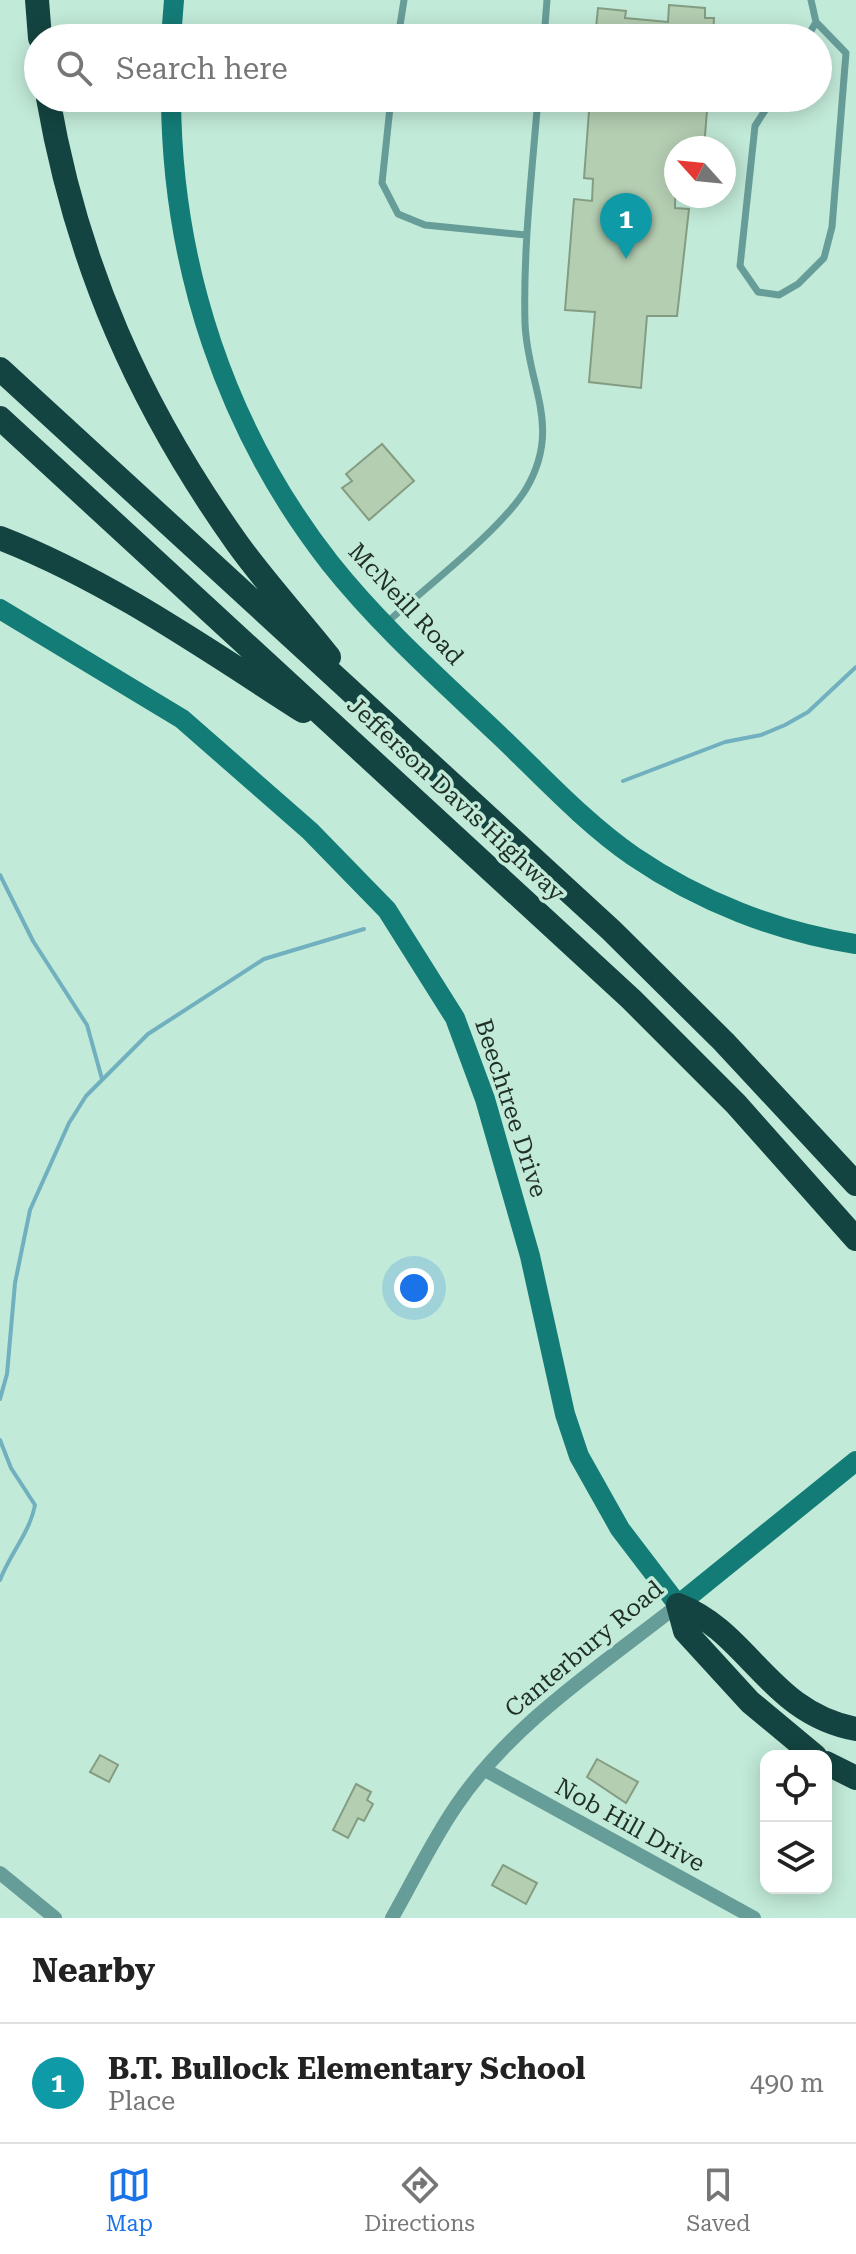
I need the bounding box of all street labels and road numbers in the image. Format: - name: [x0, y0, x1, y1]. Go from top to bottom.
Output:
- street label: McNeill Road: [343, 538, 469, 670]
- street label: Jefferson Davis Highway: [342, 691, 571, 908]
- street label: Beechtree Drive: [469, 1015, 553, 1201]
- street label: Canterbury Road: [499, 1575, 669, 1723]
- street label: Nob Hill Drive: [550, 1772, 710, 1878]

